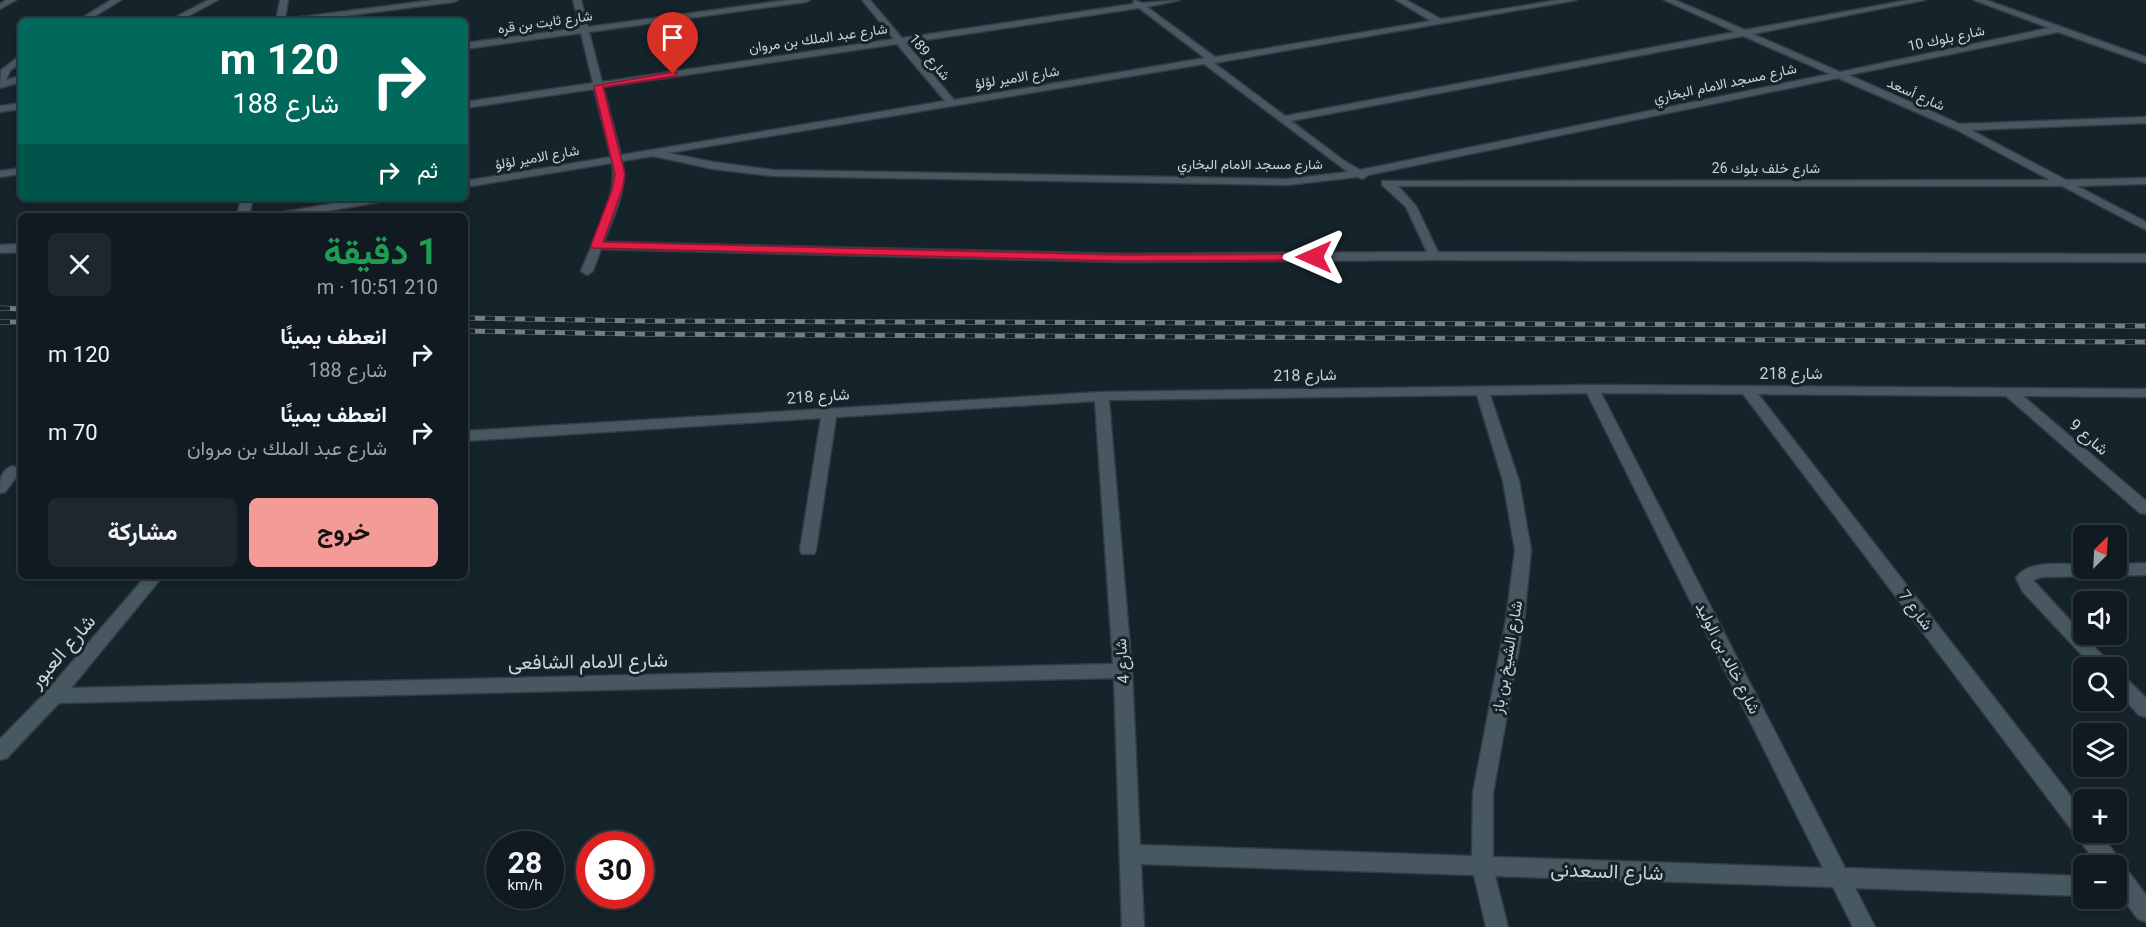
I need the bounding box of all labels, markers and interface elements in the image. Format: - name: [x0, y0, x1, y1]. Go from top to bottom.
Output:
- street label: شارع ثابت بن قره: [497, 7, 594, 40]
- pin: [647, 12, 698, 74]
- street label: شارع عبد الملك بن مروان: [748, 20, 889, 59]
- icon: arrive: [656, 21, 689, 54]
- street label: شارع بلوك 10: [1906, 22, 1986, 57]
- street label: شارع 189: [904, 31, 954, 85]
- text: 120 m: [220, 35, 339, 84]
- icon: right: [360, 42, 438, 120]
- street label: شارع مسجد الامام البخاري: [1652, 60, 1799, 110]
- street label: شارع الامير لؤلؤ: [974, 62, 1061, 95]
- street label: شارع أسعد: [1883, 74, 1947, 117]
- text: شارع 188: [232, 88, 339, 120]
- street label: شارع الامير لؤلؤ: [494, 142, 581, 175]
- icon: right: [372, 156, 405, 189]
- street label: شارع مسجد الامام البخاري: [1177, 156, 1323, 176]
- text: ثم: [417, 158, 438, 183]
- street label: شارع خلف بلوك 26: [1712, 160, 1820, 179]
- position arrow: [1282, 225, 1346, 289]
- text: 1 دقيقة: [324, 231, 438, 273]
- button: close: [48, 233, 111, 296]
- text: 210 m · 10:51: [317, 275, 438, 299]
- text: انعطف يمينًا: [280, 324, 387, 349]
- icon: right: [405, 338, 438, 371]
- text: 120 m: [48, 342, 110, 367]
- text: شارع 188: [308, 358, 387, 382]
- street label: شارع 218: [1759, 364, 1823, 385]
- street label: شارع 218: [1273, 365, 1337, 387]
- street label: شارع 218: [786, 384, 850, 410]
- text: انعطف يمينًا: [280, 402, 387, 427]
- street label: شارع 9: [2064, 415, 2112, 460]
- icon: right: [405, 416, 438, 449]
- text: 70 m: [48, 420, 98, 445]
- text: شارع عبد الملك بن مروان: [187, 436, 387, 460]
- button: مشاركة: [48, 498, 237, 567]
- button: خروج: [249, 498, 438, 567]
- north arrow: [2073, 525, 2127, 579]
- map controls: [2073, 525, 2127, 909]
- street label: شارع 7: [1893, 586, 1937, 635]
- button: sound: [2073, 591, 2127, 645]
- street label: شارع الشيخ بن باز: [1488, 599, 1528, 716]
- street label: شارع خالد بن الوليد: [1690, 599, 1764, 718]
- street label: شارع العبور: [23, 609, 102, 695]
- street label: شارع 4: [1111, 638, 1135, 684]
- street label: شارع الامام الشافعى: [508, 648, 668, 676]
- button: search: [2073, 657, 2127, 711]
- button: layers: [2073, 723, 2127, 777]
- button: +: [2073, 789, 2127, 843]
- speed limit sign: 30: [576, 831, 654, 909]
- text: 28: [508, 845, 542, 880]
- button: −: [2073, 855, 2127, 909]
- street label: شارع السعدنى: [1550, 857, 1664, 887]
- text: km/h: [507, 876, 543, 894]

